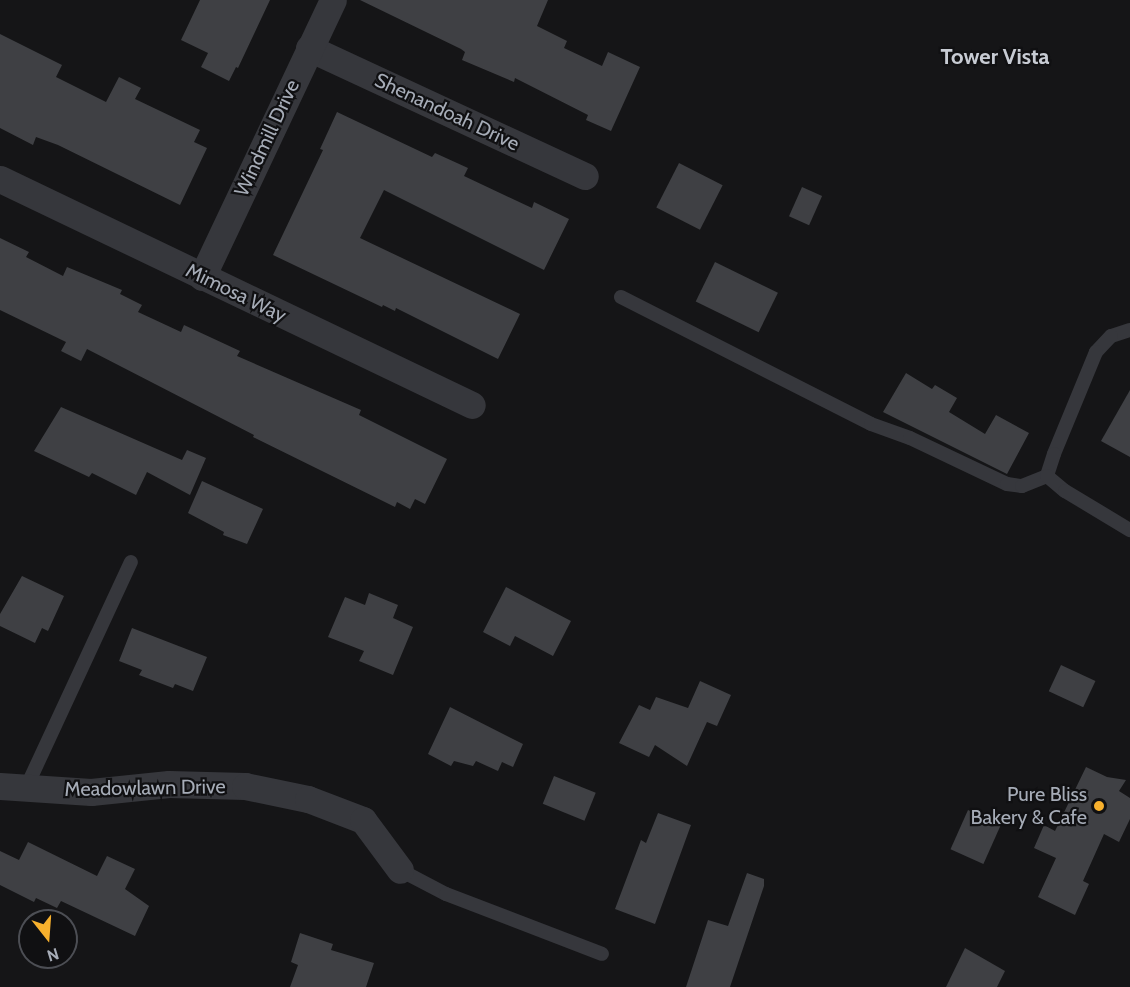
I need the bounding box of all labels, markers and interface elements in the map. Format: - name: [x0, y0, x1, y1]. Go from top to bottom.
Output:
- district label: Tower Vista: [941, 44, 1049, 70]
- street label: Shenandoah Drive: [371, 68, 523, 156]
- street label: Windmill Drive: [230, 76, 304, 200]
- street label: Mimosa Way: [182, 258, 290, 328]
- street label: Meadowlawn Drive: [64, 775, 226, 801]
- place label: Pure Bliss Bakery & Cafe: [971, 783, 1087, 830]
- marker: Pure Bliss Bakery & Cafe: [1092, 799, 1106, 813]
- north arrow: [18, 909, 78, 969]
- text: N: [45, 944, 61, 966]

